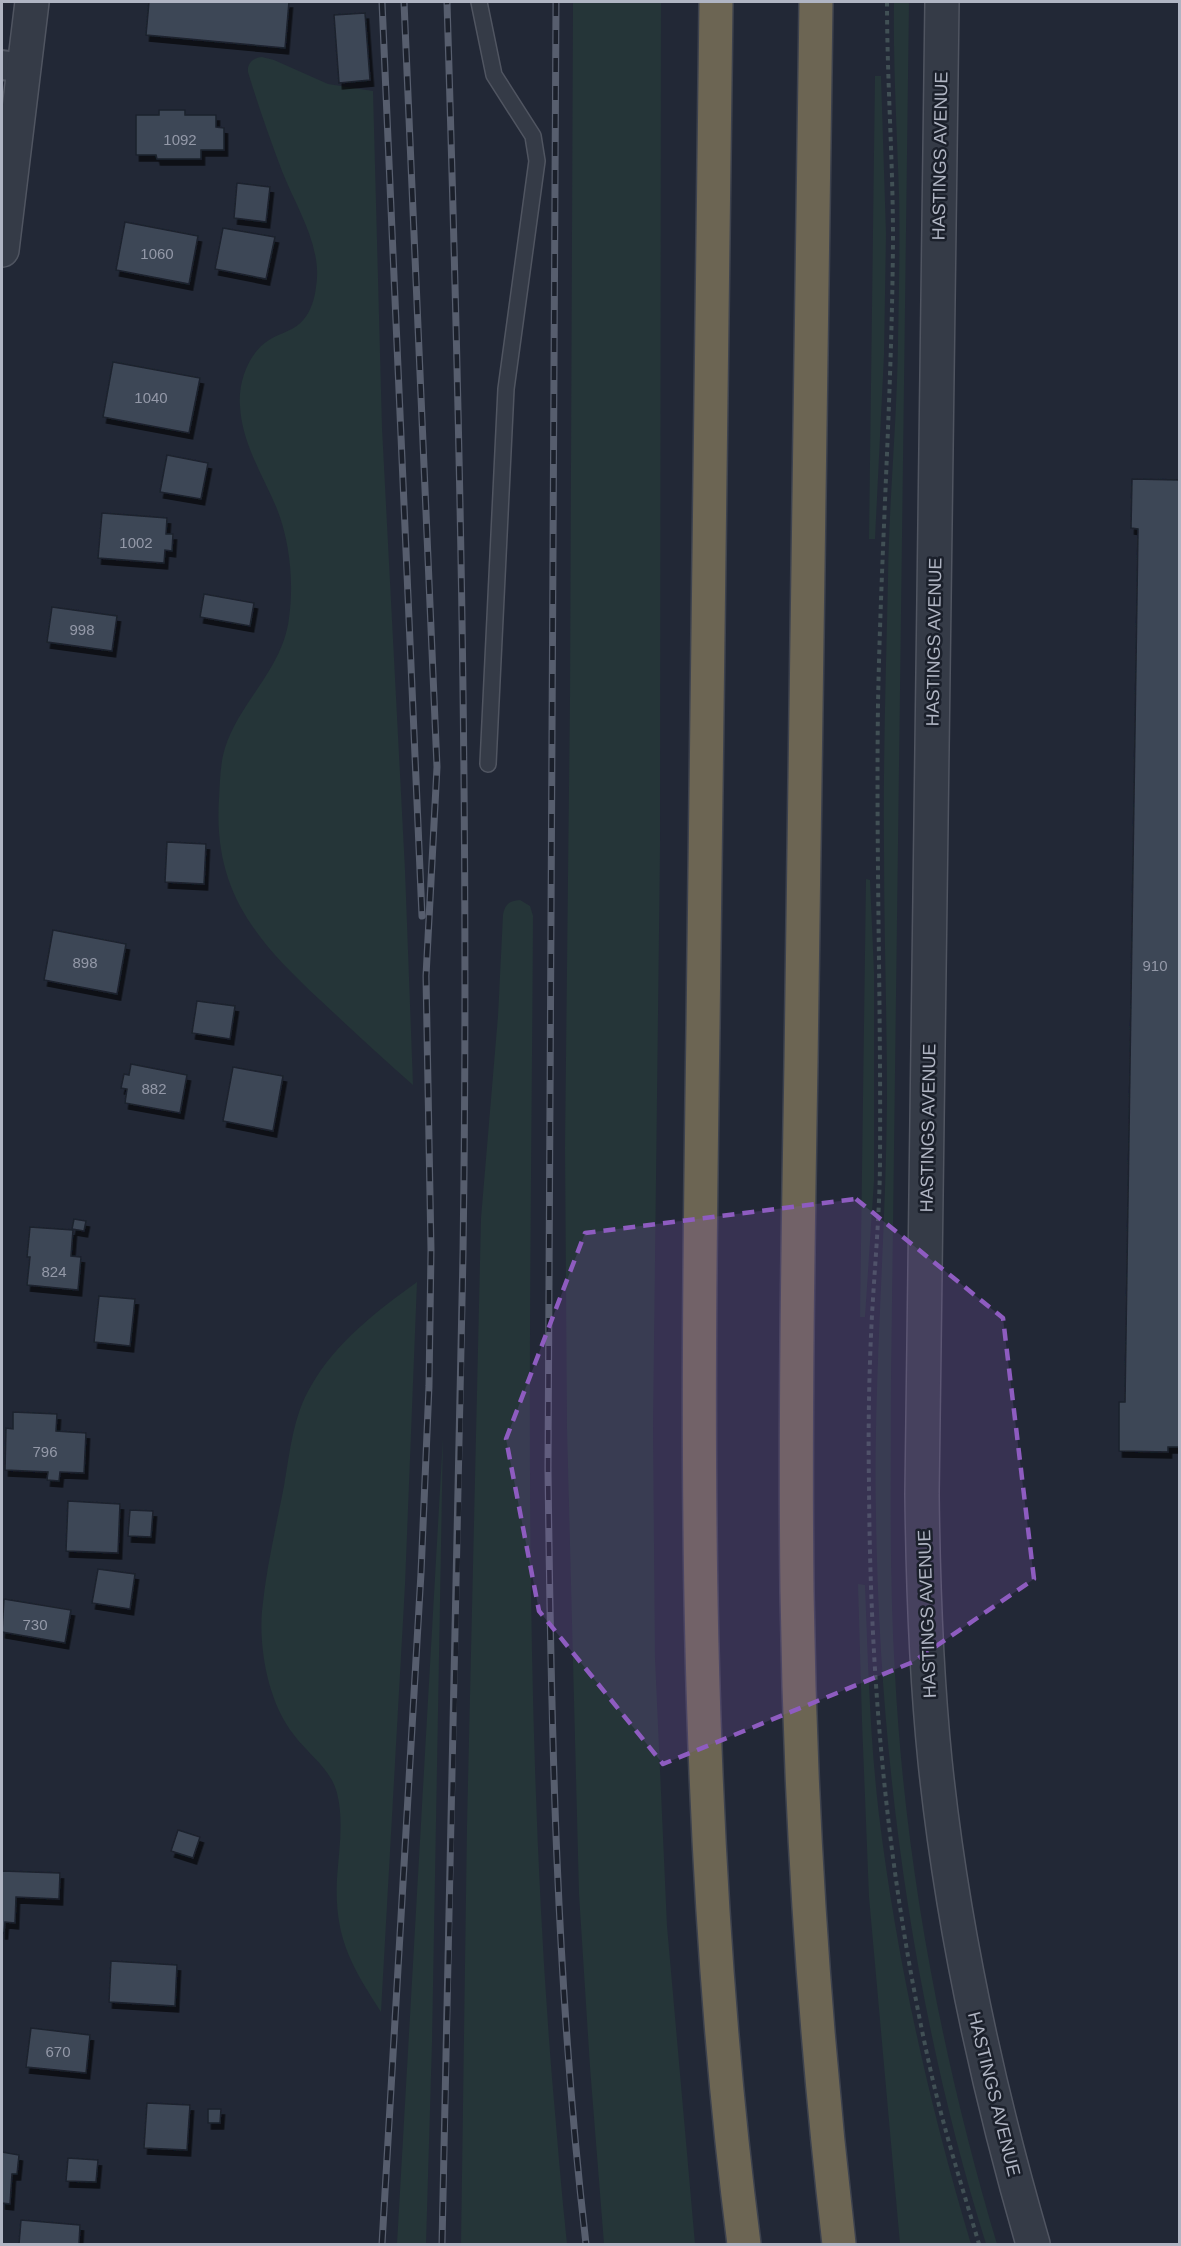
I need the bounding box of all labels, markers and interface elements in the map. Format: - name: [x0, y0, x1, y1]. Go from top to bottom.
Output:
- street label: HASTINGS AVENUE: [929, 71, 951, 241]
- house number: 1092: [163, 131, 197, 148]
- house number: 1060: [140, 245, 174, 262]
- house number: 1040: [134, 389, 168, 406]
- house number: 1002: [119, 534, 153, 551]
- street label: HASTINGS AVENUE: [923, 557, 945, 727]
- house number: 998: [69, 621, 95, 638]
- house number: 898: [72, 954, 98, 971]
- house number: 910: [1142, 957, 1168, 974]
- street label: HASTINGS AVENUE: [917, 1043, 939, 1213]
- house number: 882: [141, 1080, 167, 1097]
- house number: 824: [41, 1263, 67, 1280]
- house number: 796: [32, 1443, 58, 1460]
- street label: HASTINGS AVENUE: [914, 1529, 940, 1699]
- house number: 730: [22, 1616, 48, 1633]
- street label: HASTINGS AVENUE: [964, 2010, 1024, 2178]
- house number: 670: [45, 2043, 71, 2060]

